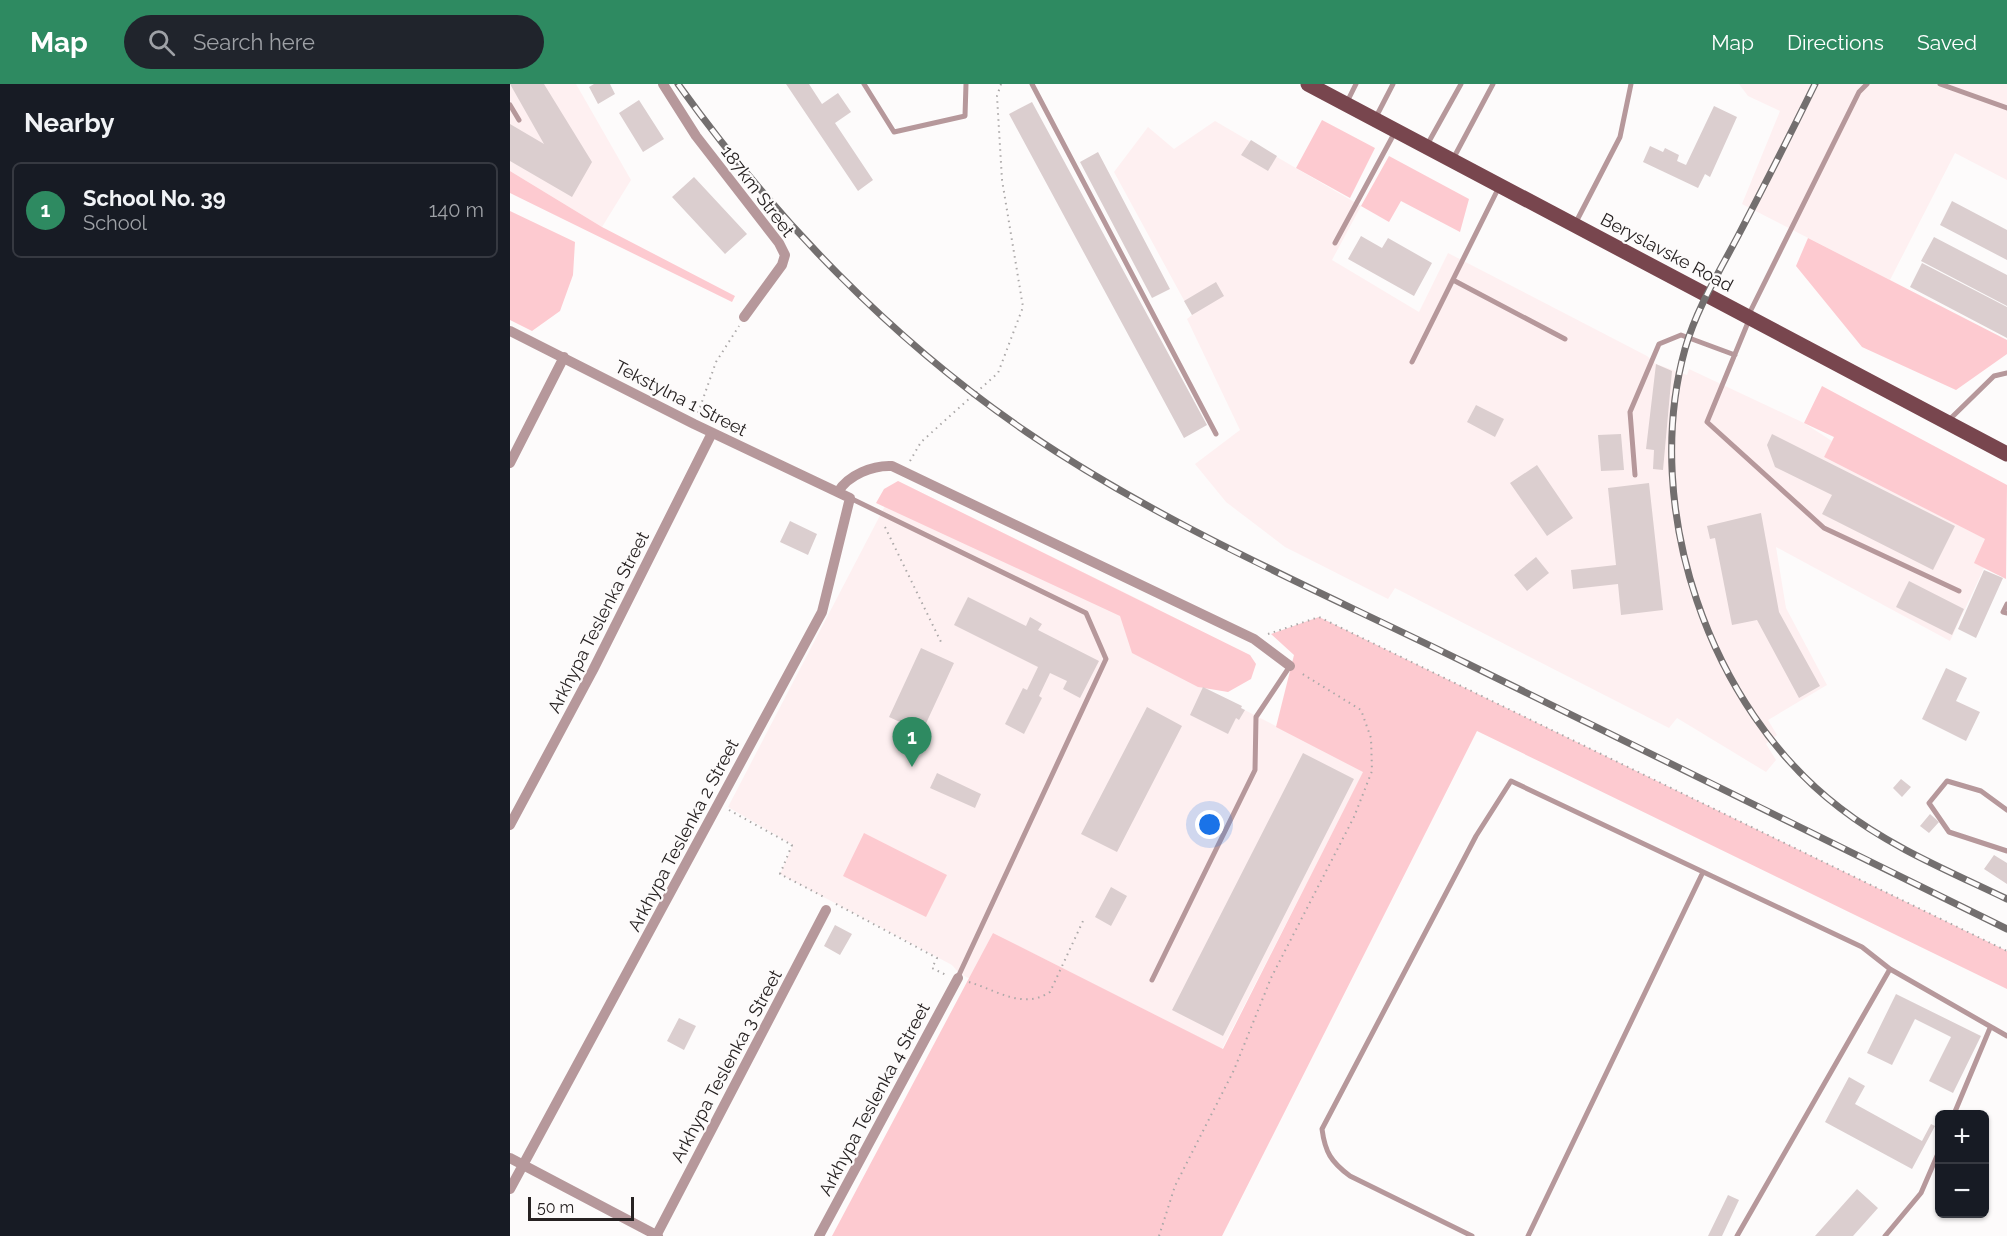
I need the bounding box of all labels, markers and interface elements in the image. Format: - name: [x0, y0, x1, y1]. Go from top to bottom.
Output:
- search box: [124, 15, 544, 69]
- text: Map: [30, 26, 88, 59]
- icon: search: [145, 26, 178, 59]
- text: Search here: [193, 29, 315, 55]
- text: Map: [1711, 30, 1754, 55]
- text: Directions: [1787, 30, 1884, 55]
- text: Saved: [1917, 30, 1977, 55]
- text: Nearby: [24, 108, 114, 138]
- street label: 187km Street: [717, 141, 799, 241]
- text: School No. 39: [83, 185, 226, 211]
- text: 1: [41, 198, 50, 222]
- text: 140 m: [429, 198, 484, 222]
- street label: Beryslavske Road: [1597, 208, 1737, 296]
- text: School: [83, 211, 147, 235]
- street label: Tekstylna 1 Street: [611, 356, 751, 440]
- street label: Arkhypa Teslenka Street: [543, 528, 653, 716]
- pin: 1: [892, 718, 932, 767]
- street label: Arkhypa Teslenka 2 Street: [623, 735, 743, 935]
- your location: [1195, 810, 1224, 839]
- street label: Arkhypa Teslenka 3 Street: [666, 966, 786, 1166]
- street label: Arkhypa Teslenka 4 Street: [814, 999, 934, 1199]
- map controls: [1935, 1110, 1989, 1218]
- button: +: [1935, 1110, 1989, 1164]
- button: −: [1935, 1164, 1989, 1218]
- scale bar: [528, 1194, 634, 1222]
- text: 50 m: [537, 1198, 574, 1217]

